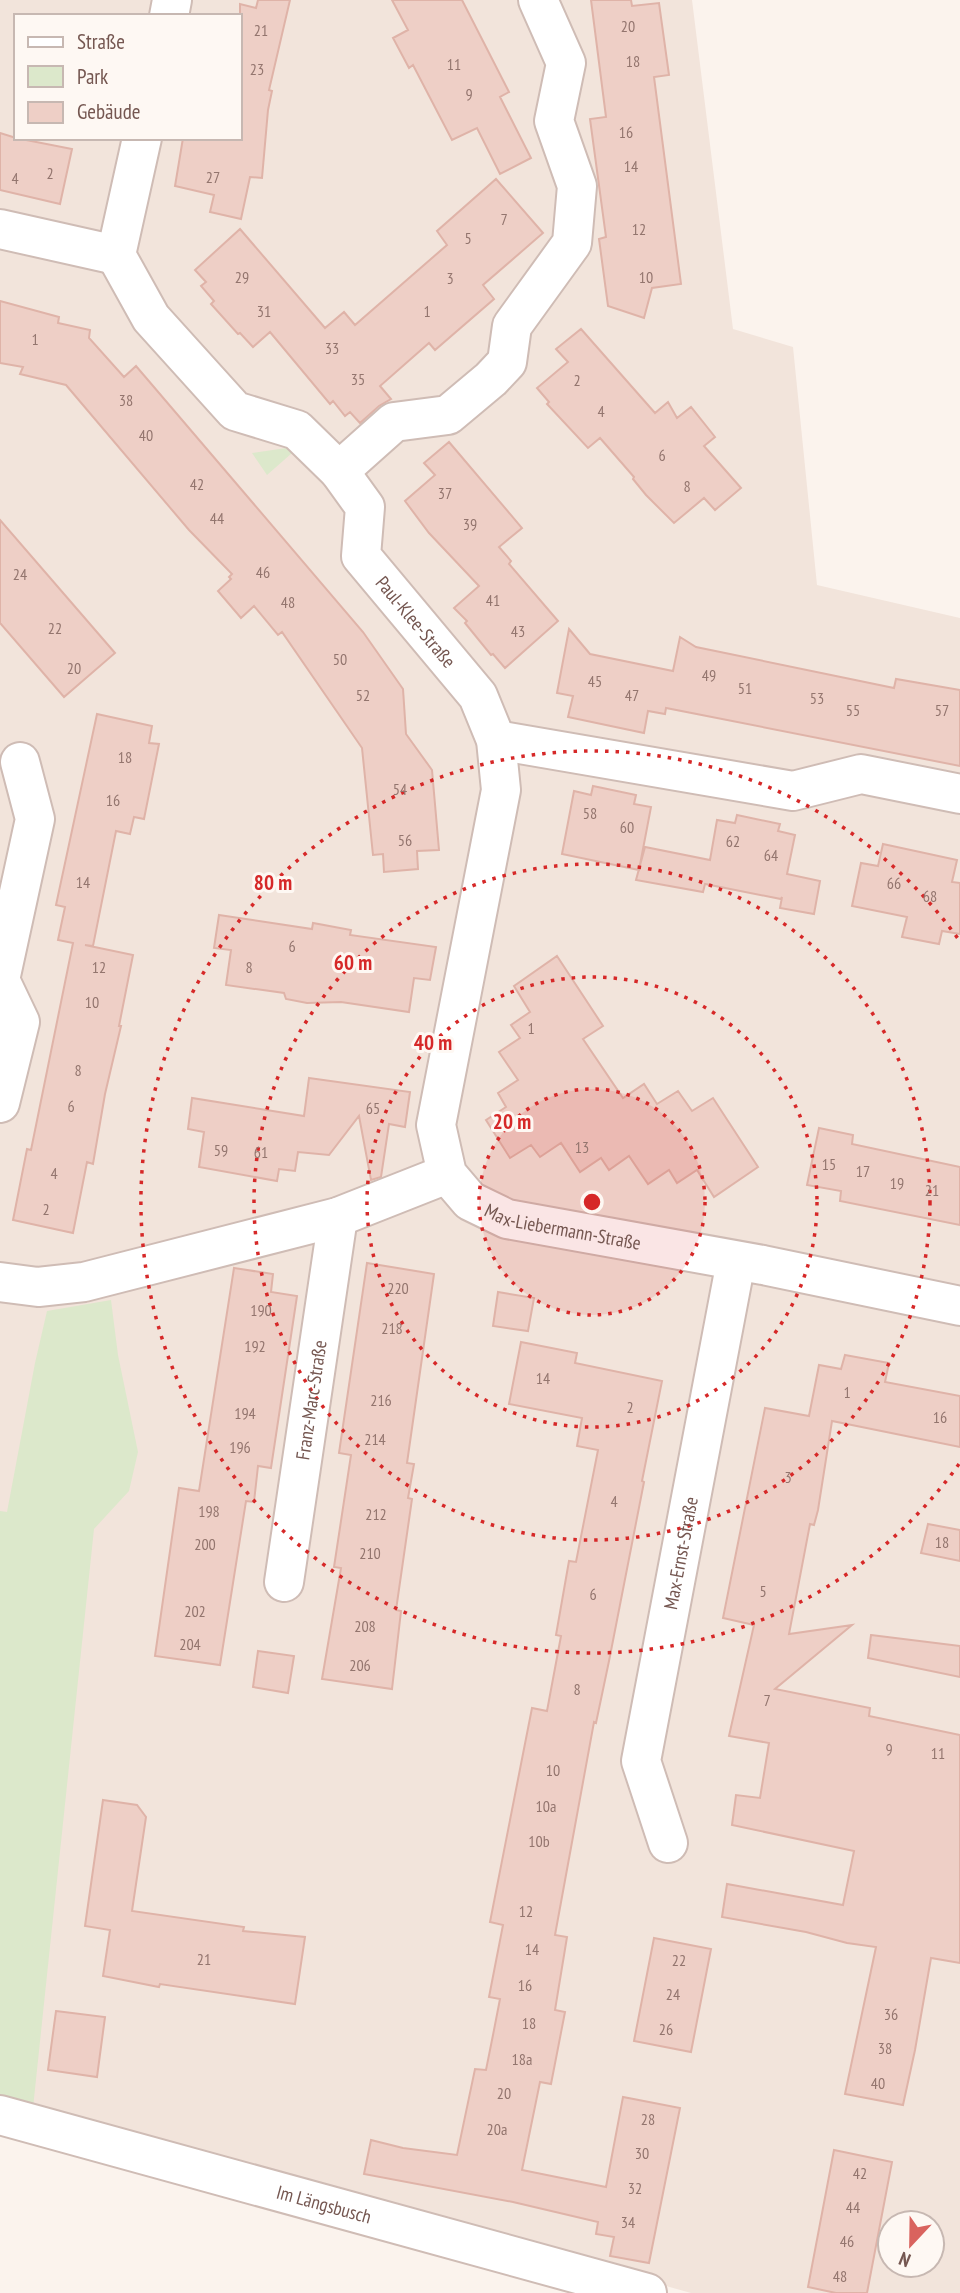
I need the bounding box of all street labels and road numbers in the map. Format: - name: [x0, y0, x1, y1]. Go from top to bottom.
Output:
- street label: Paul-Klee-Straße: [371, 571, 461, 673]
- street label: Max-Liebermann-Straße: [481, 1198, 643, 1255]
- street label: Franz-Marc-Straße: [290, 1338, 332, 1461]
- street label: Max-Ernst-Straße: [658, 1495, 703, 1611]
- street label: Im Längsbusch: [274, 2180, 374, 2229]

